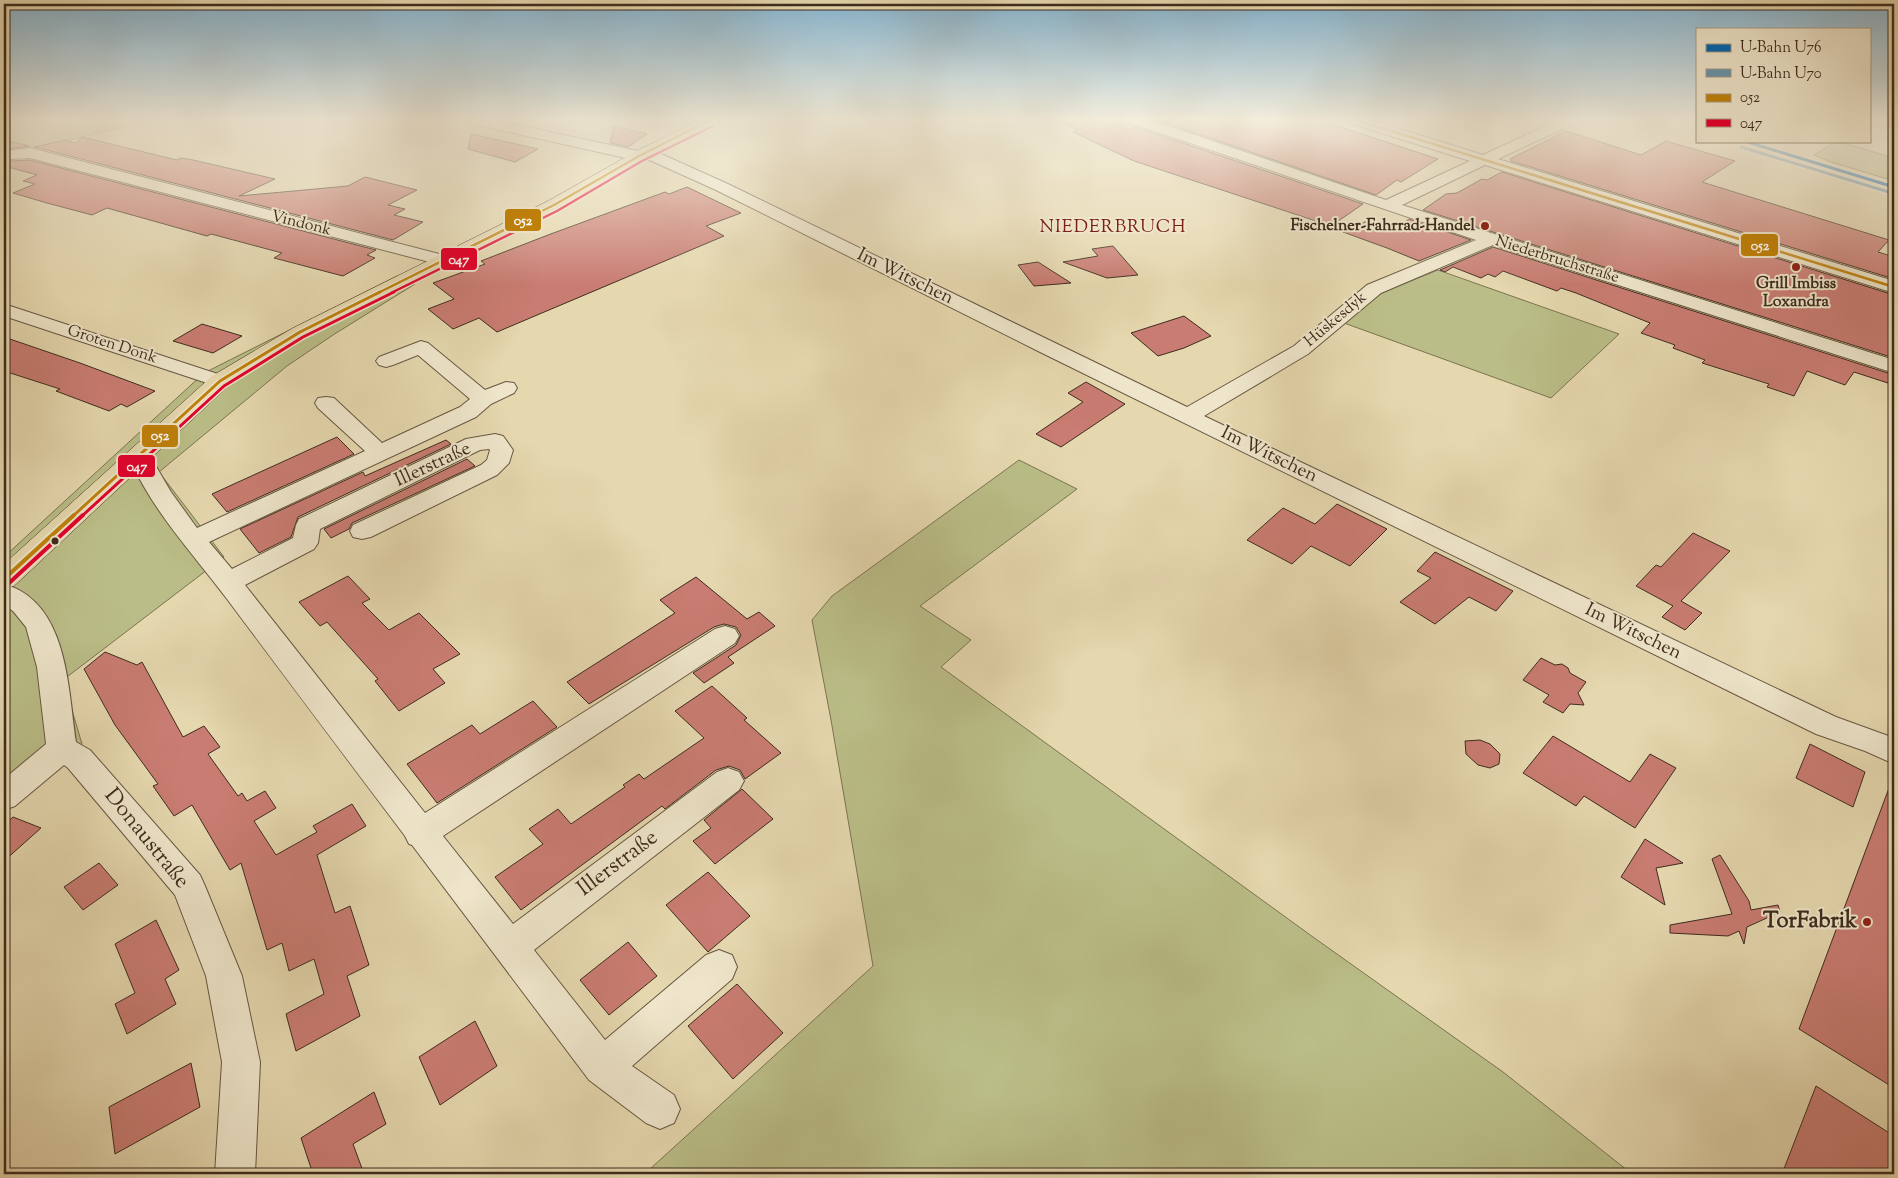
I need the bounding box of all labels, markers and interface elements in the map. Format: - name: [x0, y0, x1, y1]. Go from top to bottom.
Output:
- legend: [1696, 28, 1870, 142]
- text: U-Bahn U76: [1740, 38, 1822, 59]
- text: U-Bahn U70: [1740, 64, 1822, 85]
- text: 052: [1740, 88, 1760, 109]
- text: 047: [1740, 114, 1763, 135]
- street label: Vindonk: [268, 205, 334, 243]
- line badge: 052: [504, 208, 542, 232]
- text: 052: [514, 212, 533, 232]
- district label: NIEDERBRUCH: [1040, 215, 1186, 241]
- place label: Fischelner-Fahrrad-Handel: [1290, 215, 1476, 238]
- marker: Fischelner-Fahrrad-Handel: [1479, 220, 1491, 232]
- street label: Niederbruchstraße: [1492, 230, 1622, 290]
- line badge: 052: [1740, 233, 1779, 257]
- text: 052: [1751, 237, 1770, 257]
- street label: Im Witschen: [852, 242, 958, 312]
- line badge: 047: [440, 247, 478, 271]
- text: 047: [449, 251, 470, 271]
- marker: Grill Imbiss Loxandra: [1790, 261, 1802, 273]
- place label: Grill Imbiss Loxandra: [1756, 273, 1836, 314]
- street label: Hüskesdyk: [1300, 287, 1373, 353]
- street label: Groten Donk: [64, 320, 160, 370]
- street label: Im Witschen: [1216, 420, 1322, 490]
- line badge: 052: [141, 424, 179, 448]
- text: 052: [151, 427, 170, 447]
- street label: Illerstraße: [390, 436, 476, 494]
- line badge: 047: [117, 454, 156, 478]
- text: 047: [127, 458, 148, 478]
- unlabelled marker: [50, 536, 60, 546]
- street label: Im Witschen: [1580, 597, 1686, 667]
- street label: Donaustraße: [95, 782, 197, 896]
- street label: Illerstraße: [571, 823, 665, 905]
- place label: TorFabrik: [1763, 906, 1857, 938]
- marker: TorFabrik: [1861, 916, 1873, 928]

